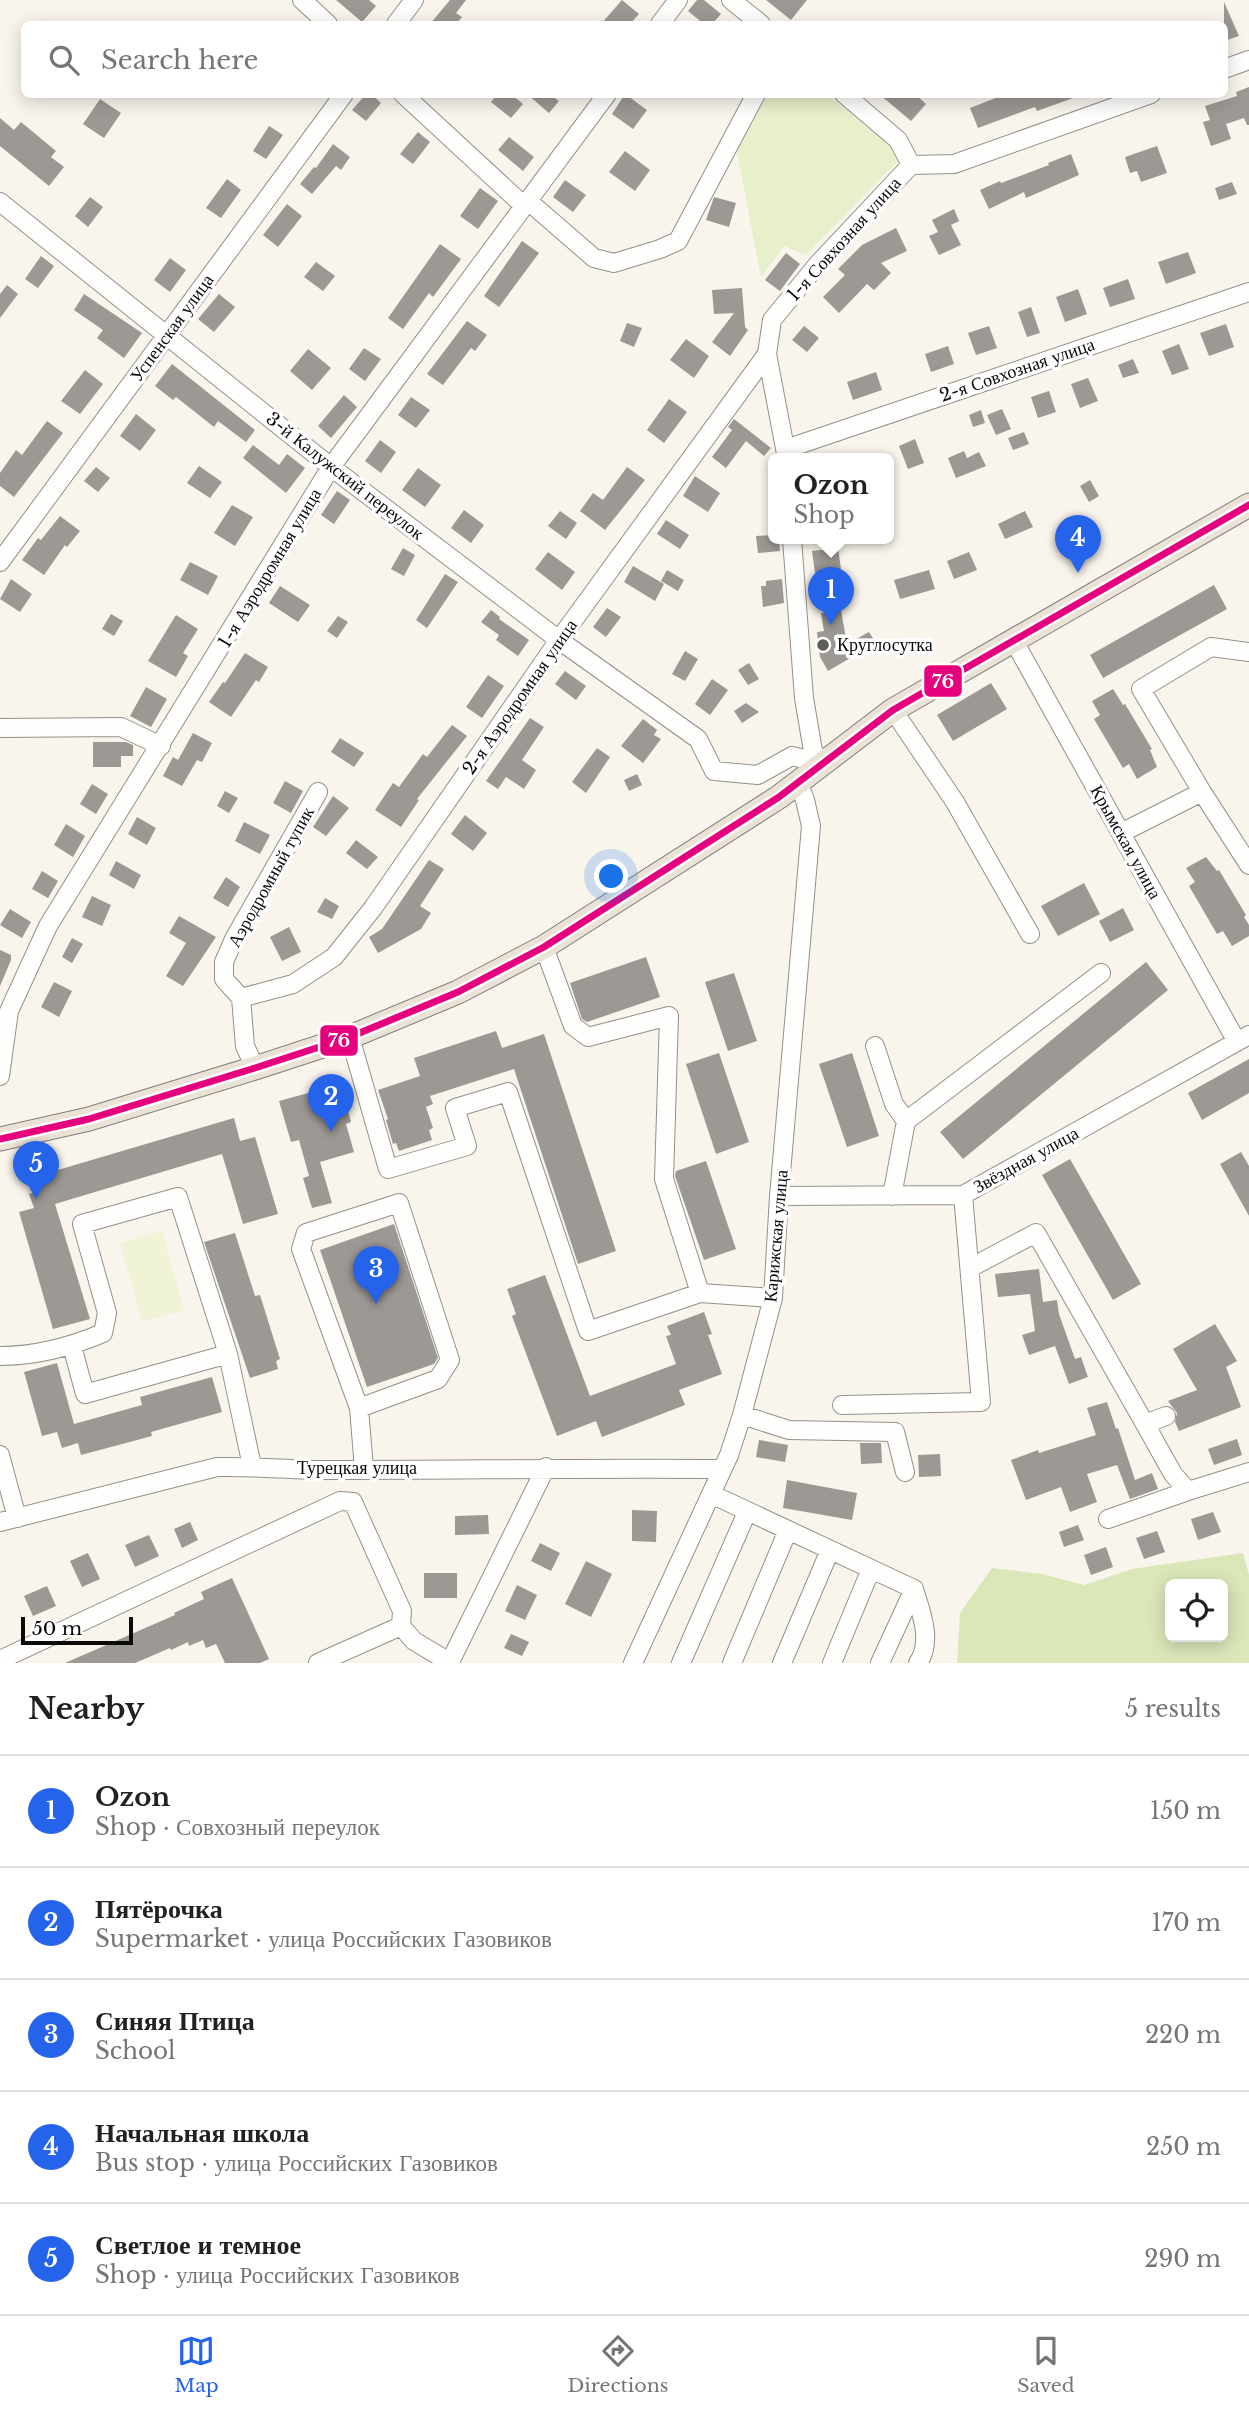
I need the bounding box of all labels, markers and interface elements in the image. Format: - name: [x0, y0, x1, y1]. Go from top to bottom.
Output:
- search box: [21, 21, 1228, 98]
- icon: search: [45, 41, 83, 79]
- text: Search here: [101, 44, 258, 76]
- street label: 1-я Совхозная улица: [783, 172, 905, 306]
- street label: Успенская улица: [125, 270, 219, 386]
- street label: 2-я Совхозная улица: [937, 333, 1097, 407]
- street label: 3-й Калужский переулок: [262, 408, 429, 545]
- popup: [768, 453, 894, 544]
- text: Ozon: [793, 469, 869, 501]
- street label: 1-я Аэродромная улица: [214, 484, 326, 652]
- text: Shop: [793, 501, 855, 529]
- pin: 4: [1055, 515, 1101, 573]
- pin: 1: [808, 567, 854, 625]
- street label: 2-я Аэродромная улица: [458, 615, 582, 779]
- place label: Круглосутка: [837, 634, 933, 656]
- marker: Круглосутка: [815, 637, 831, 653]
- line badge: 76: [923, 664, 963, 698]
- text: 76: [932, 670, 954, 693]
- street label: Крымская улица: [1086, 781, 1166, 903]
- street label: Аэродромный тупик: [223, 803, 319, 951]
- your location: [594, 859, 628, 893]
- line badge: 76: [319, 1024, 359, 1057]
- text: 76: [328, 1029, 350, 1052]
- pin: 2: [308, 1074, 354, 1132]
- street label: Звёздная улица: [970, 1122, 1082, 1198]
- pin: 5: [13, 1141, 59, 1199]
- street label: Карижская улица: [759, 1169, 793, 1303]
- pin: 3: [353, 1246, 399, 1304]
- street label: Турецкая улица: [297, 1457, 417, 1479]
- map controls: [1165, 1579, 1228, 1642]
- button: locate: [1165, 1579, 1228, 1642]
- scale bar: [21, 1614, 133, 1646]
- text: 50 m: [32, 1617, 82, 1640]
- text: Nearby: [28, 1690, 144, 1727]
- text: 5 results: [1125, 1695, 1221, 1723]
- text: Ozon: [95, 1781, 170, 1813]
- text: 1: [46, 1797, 56, 1825]
- text: 150 m: [1150, 1797, 1221, 1825]
- text: Shop · Совхозный переулок: [95, 1813, 380, 1841]
- text: Пятёрочка: [95, 1893, 223, 1925]
- text: 2: [44, 1909, 58, 1937]
- text: 170 m: [1151, 1909, 1221, 1937]
- text: Supermarket · улица Российских Газовиков: [95, 1925, 552, 1953]
- text: Синяя Птица: [95, 2005, 255, 2037]
- text: 3: [44, 2021, 58, 2049]
- text: 220 m: [1145, 2021, 1221, 2049]
- text: School: [95, 2037, 176, 2065]
- text: Начальная школа: [95, 2117, 309, 2149]
- text: 4: [43, 2133, 59, 2161]
- text: 250 m: [1146, 2133, 1221, 2161]
- text: Bus stop · улица Российских Газовиков: [95, 2149, 498, 2177]
- text: Светлое и темное: [95, 2229, 301, 2261]
- text: 5: [44, 2245, 58, 2273]
- text: 290 m: [1144, 2245, 1221, 2273]
- text: Shop · улица Российских Газовиков: [95, 2261, 460, 2289]
- tab: Map: [174, 2332, 219, 2397]
- tab: Directions: [567, 2332, 668, 2397]
- tab: Saved: [1017, 2332, 1075, 2397]

